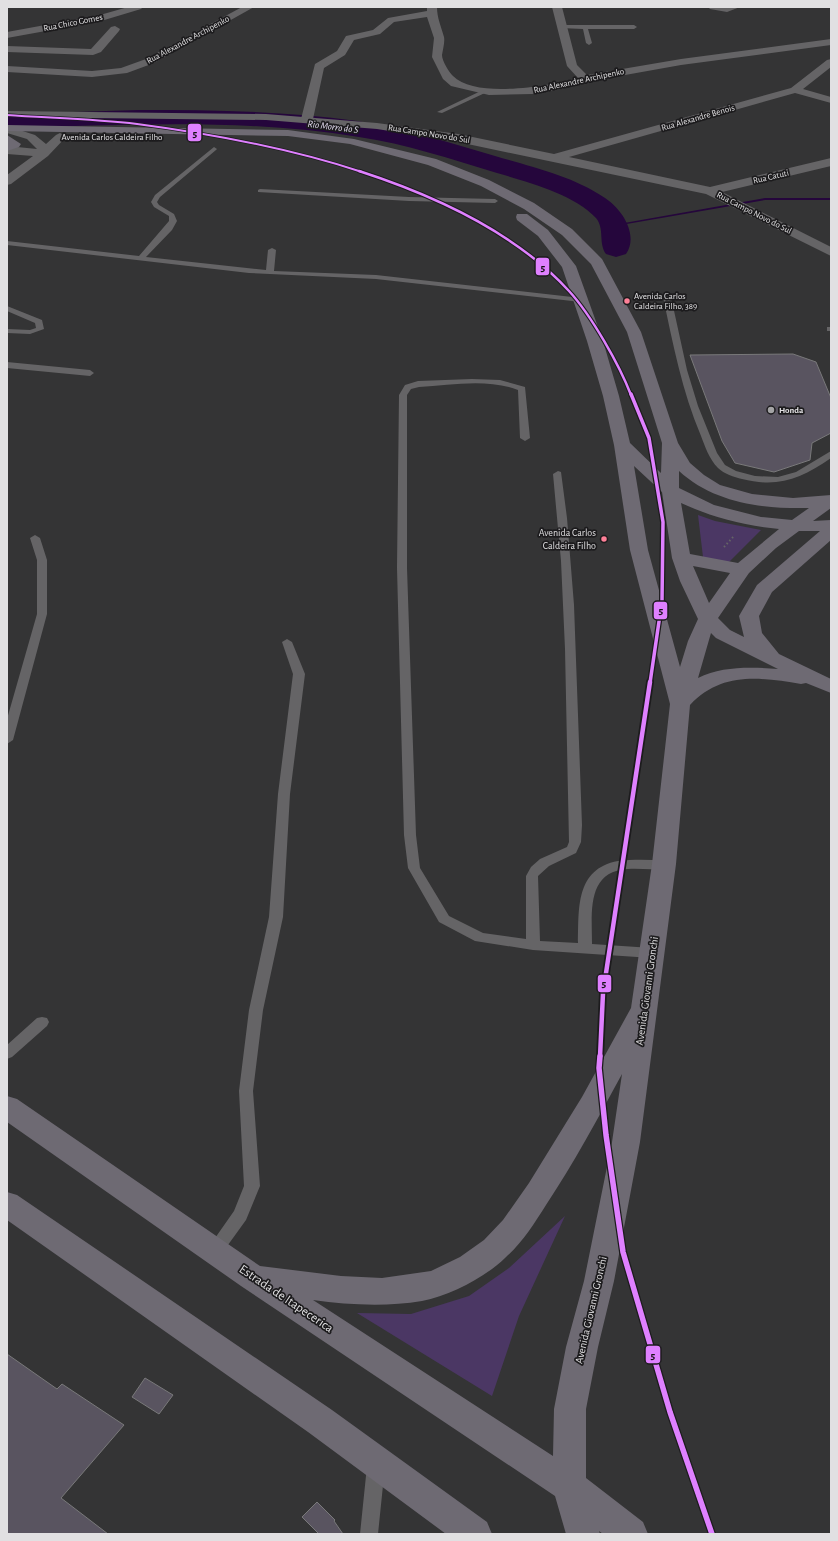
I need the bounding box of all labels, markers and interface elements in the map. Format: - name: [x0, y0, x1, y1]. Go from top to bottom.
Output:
- street label: Rua Chico Gomes: [43, 13, 103, 33]
- street label: Rua Alexandre Archipenko: [145, 14, 231, 66]
- street label: Rua Alexandre Archipenko: [533, 67, 626, 95]
- street label: Rua Alexandre Benois: [660, 103, 736, 133]
- water label: Rio Morro do S: [307, 119, 359, 135]
- line badge: 5: [187, 123, 202, 142]
- street label: Rua Campo Novo do Sul: [387, 123, 471, 145]
- text: 5: [193, 128, 198, 139]
- street label: Avenida Carlos Caldeira Filho: [61, 133, 163, 142]
- street label: Rua Catuti: [752, 169, 790, 185]
- street label: Rua Campo Novo do Sul: [715, 190, 793, 236]
- line badge: 5: [535, 257, 550, 276]
- text: 5: [541, 262, 546, 273]
- place label: Avenida Carlos Caldeira Filho, 389: [634, 292, 697, 311]
- marker: Avenida Carlos Caldeira Filho, 389: [622, 296, 632, 306]
- marker: Honda: [766, 405, 776, 415]
- place label: Honda: [779, 406, 804, 415]
- place label: Avenida Carlos Caldeira Filho: [539, 528, 596, 551]
- marker: Avenida Carlos Caldeira Filho: [599, 534, 609, 544]
- line badge: 5: [653, 601, 668, 620]
- text: 5: [659, 605, 664, 616]
- street label: Avenida Giovanni Gronchi: [634, 936, 660, 1046]
- line badge: 5: [597, 974, 612, 993]
- text: 5: [602, 978, 607, 989]
- street label: Avenida Giovanni Gronchi: [573, 1255, 609, 1365]
- street label: Estrada de Itapecerica: [237, 1263, 335, 1335]
- line badge: 5: [645, 1345, 661, 1364]
- text: 5: [651, 1350, 656, 1361]

